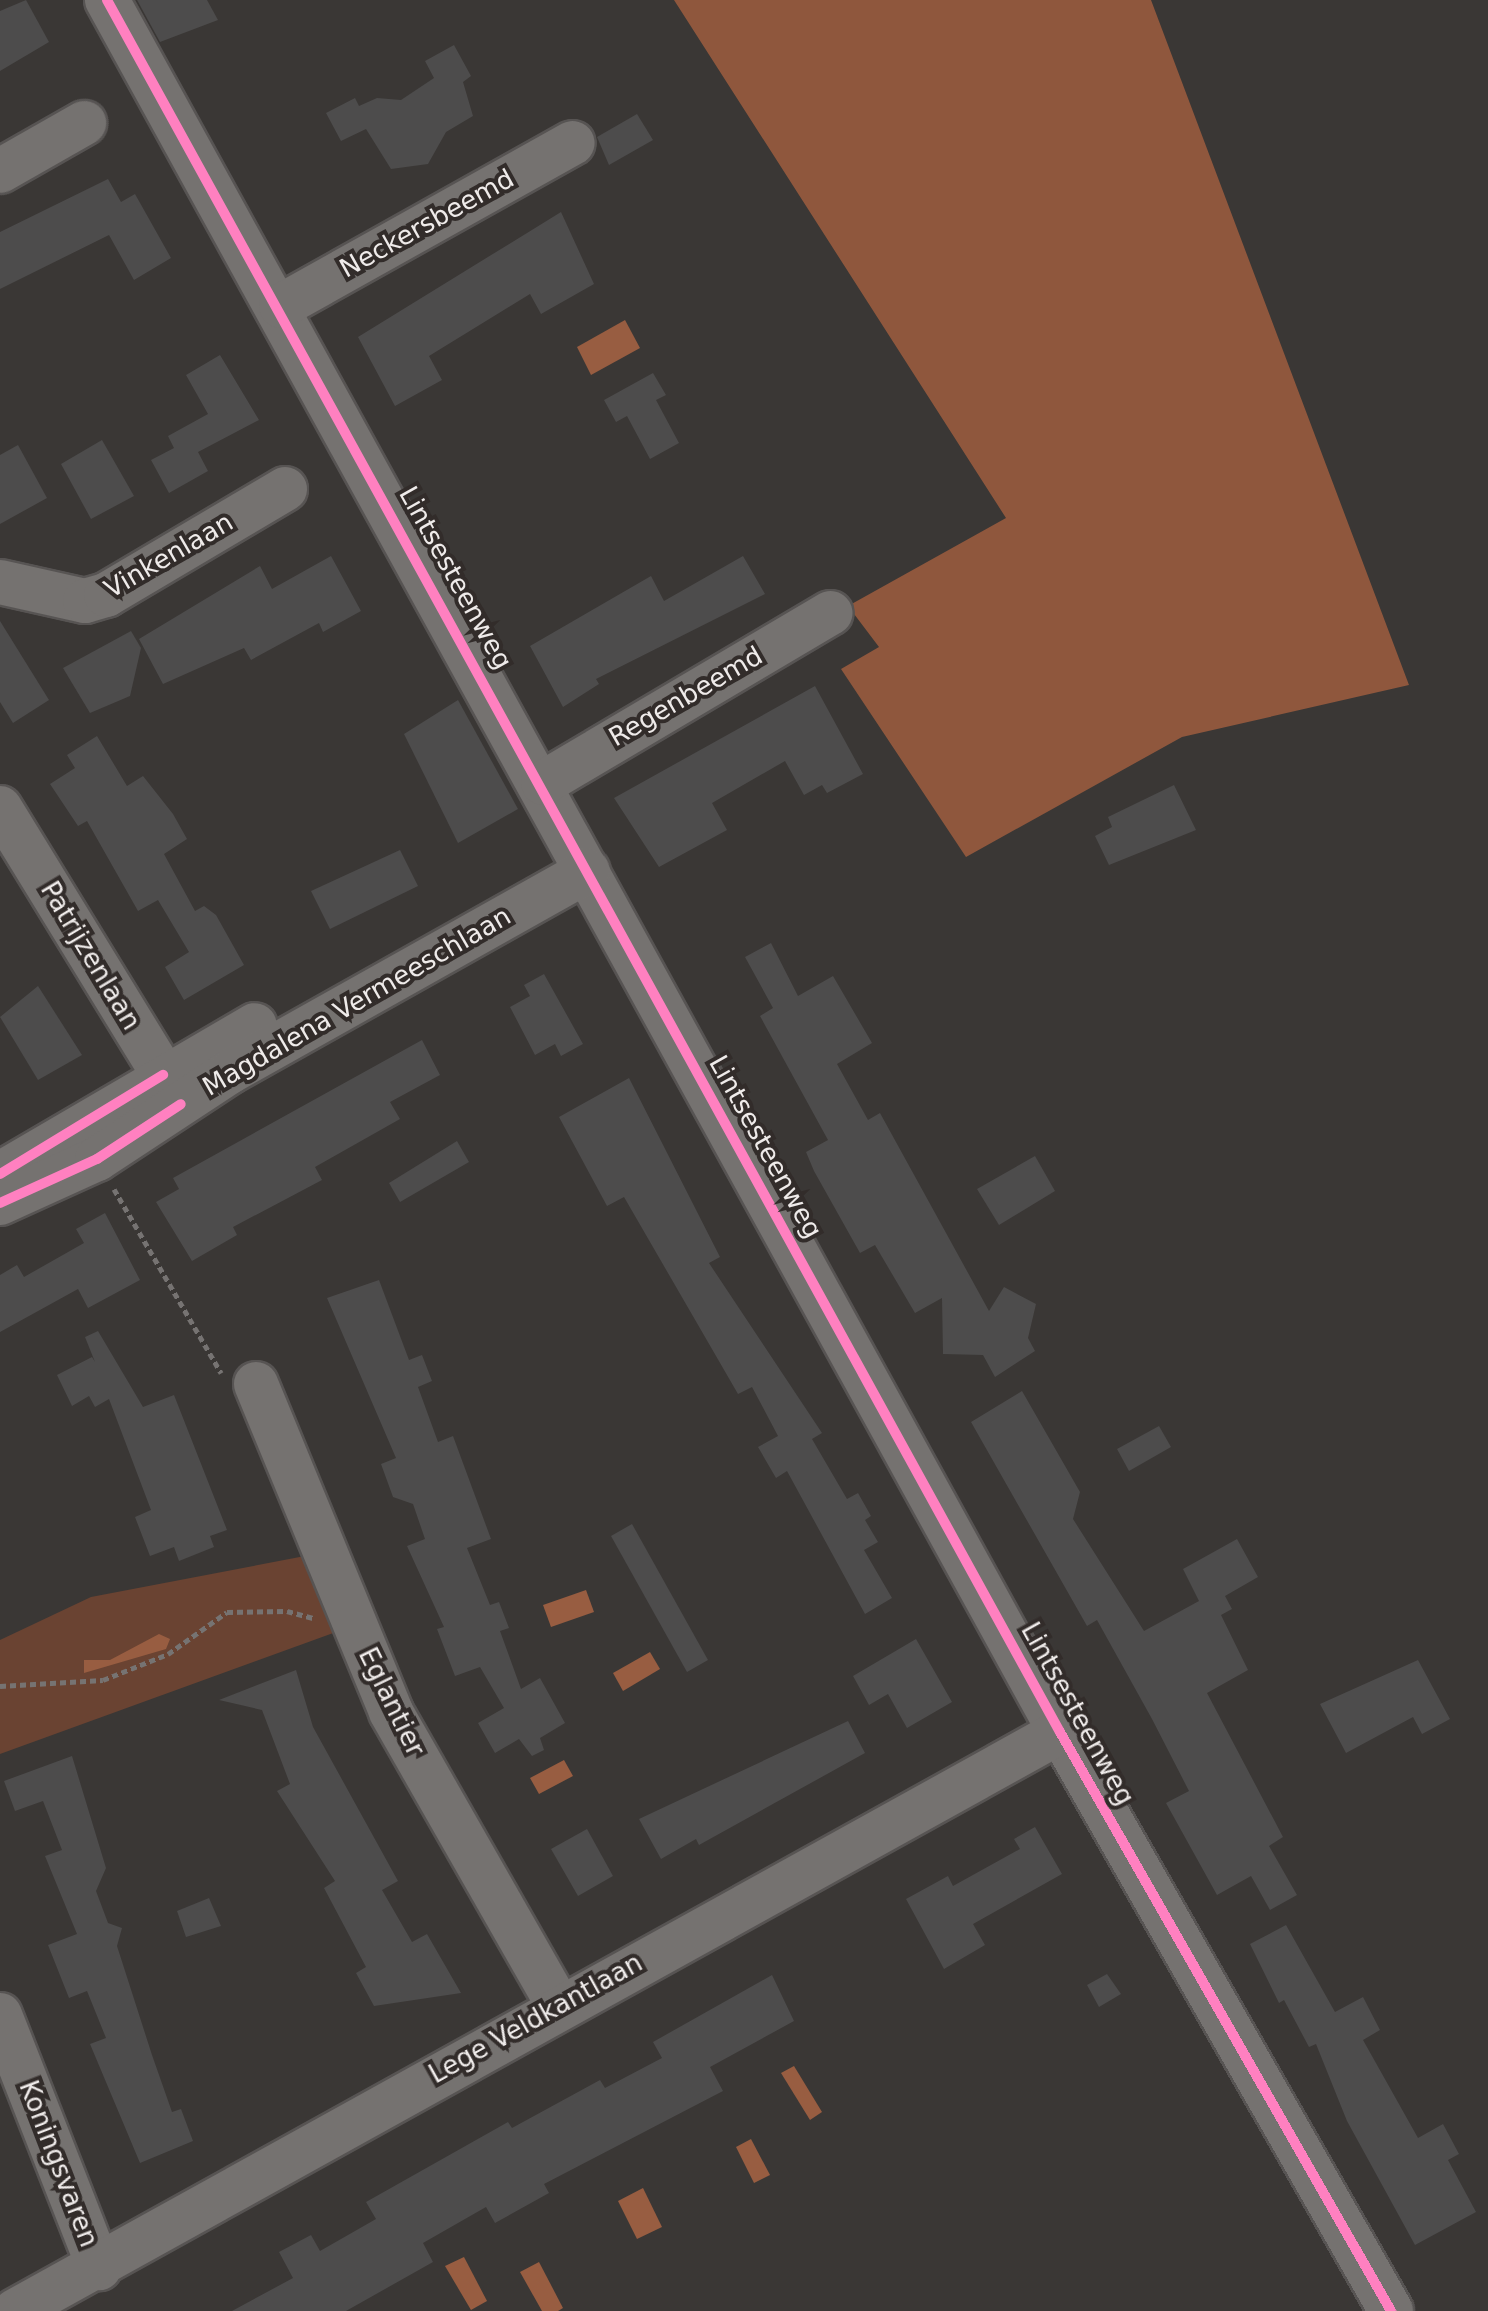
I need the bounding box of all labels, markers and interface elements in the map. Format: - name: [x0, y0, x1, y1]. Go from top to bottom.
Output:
- street label: Neckersbeemd: [334, 163, 520, 285]
- street label: Lintsesteenweg: [392, 481, 518, 675]
- street label: Vinkenlaan: [99, 507, 239, 605]
- street label: Regenbeemd: [604, 640, 768, 754]
- street label: Patrijzenlaan: [34, 876, 146, 1036]
- street label: Magdalena Vermeeschlaan: [197, 901, 517, 1103]
- street label: Lintsesteenweg: [702, 1050, 828, 1244]
- street label: Lintsesteenweg: [1014, 1617, 1140, 1811]
- street label: Eglantier: [351, 1643, 431, 1761]
- street label: Lege Veldkantlaan: [424, 1947, 648, 2091]
- street label: Koningsvaren: [12, 2076, 104, 2252]

